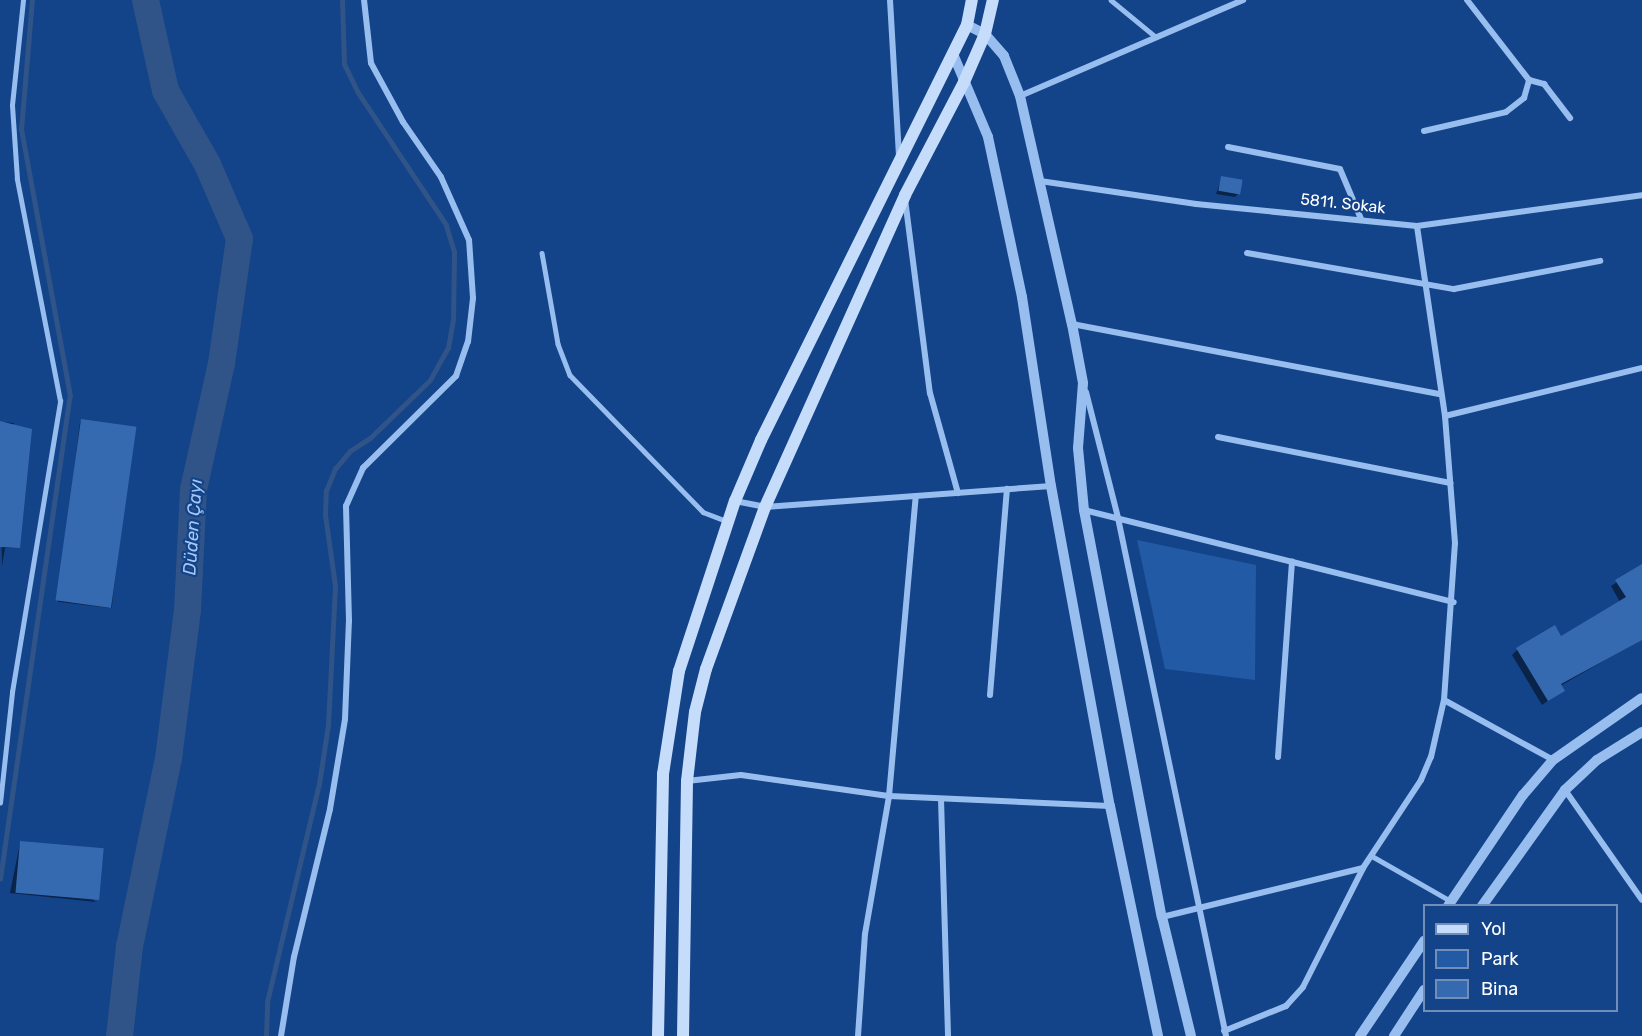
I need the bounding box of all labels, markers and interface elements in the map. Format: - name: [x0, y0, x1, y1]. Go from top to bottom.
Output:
- street label: 5811. Sokak: [1299, 190, 1387, 218]
- water label: Düden Çayı: [179, 478, 207, 576]
- legend: [1423, 904, 1618, 1012]
- text: Yol: [1481, 918, 1506, 940]
- text: Park: [1481, 948, 1518, 970]
- text: Bina: [1481, 978, 1518, 1000]

